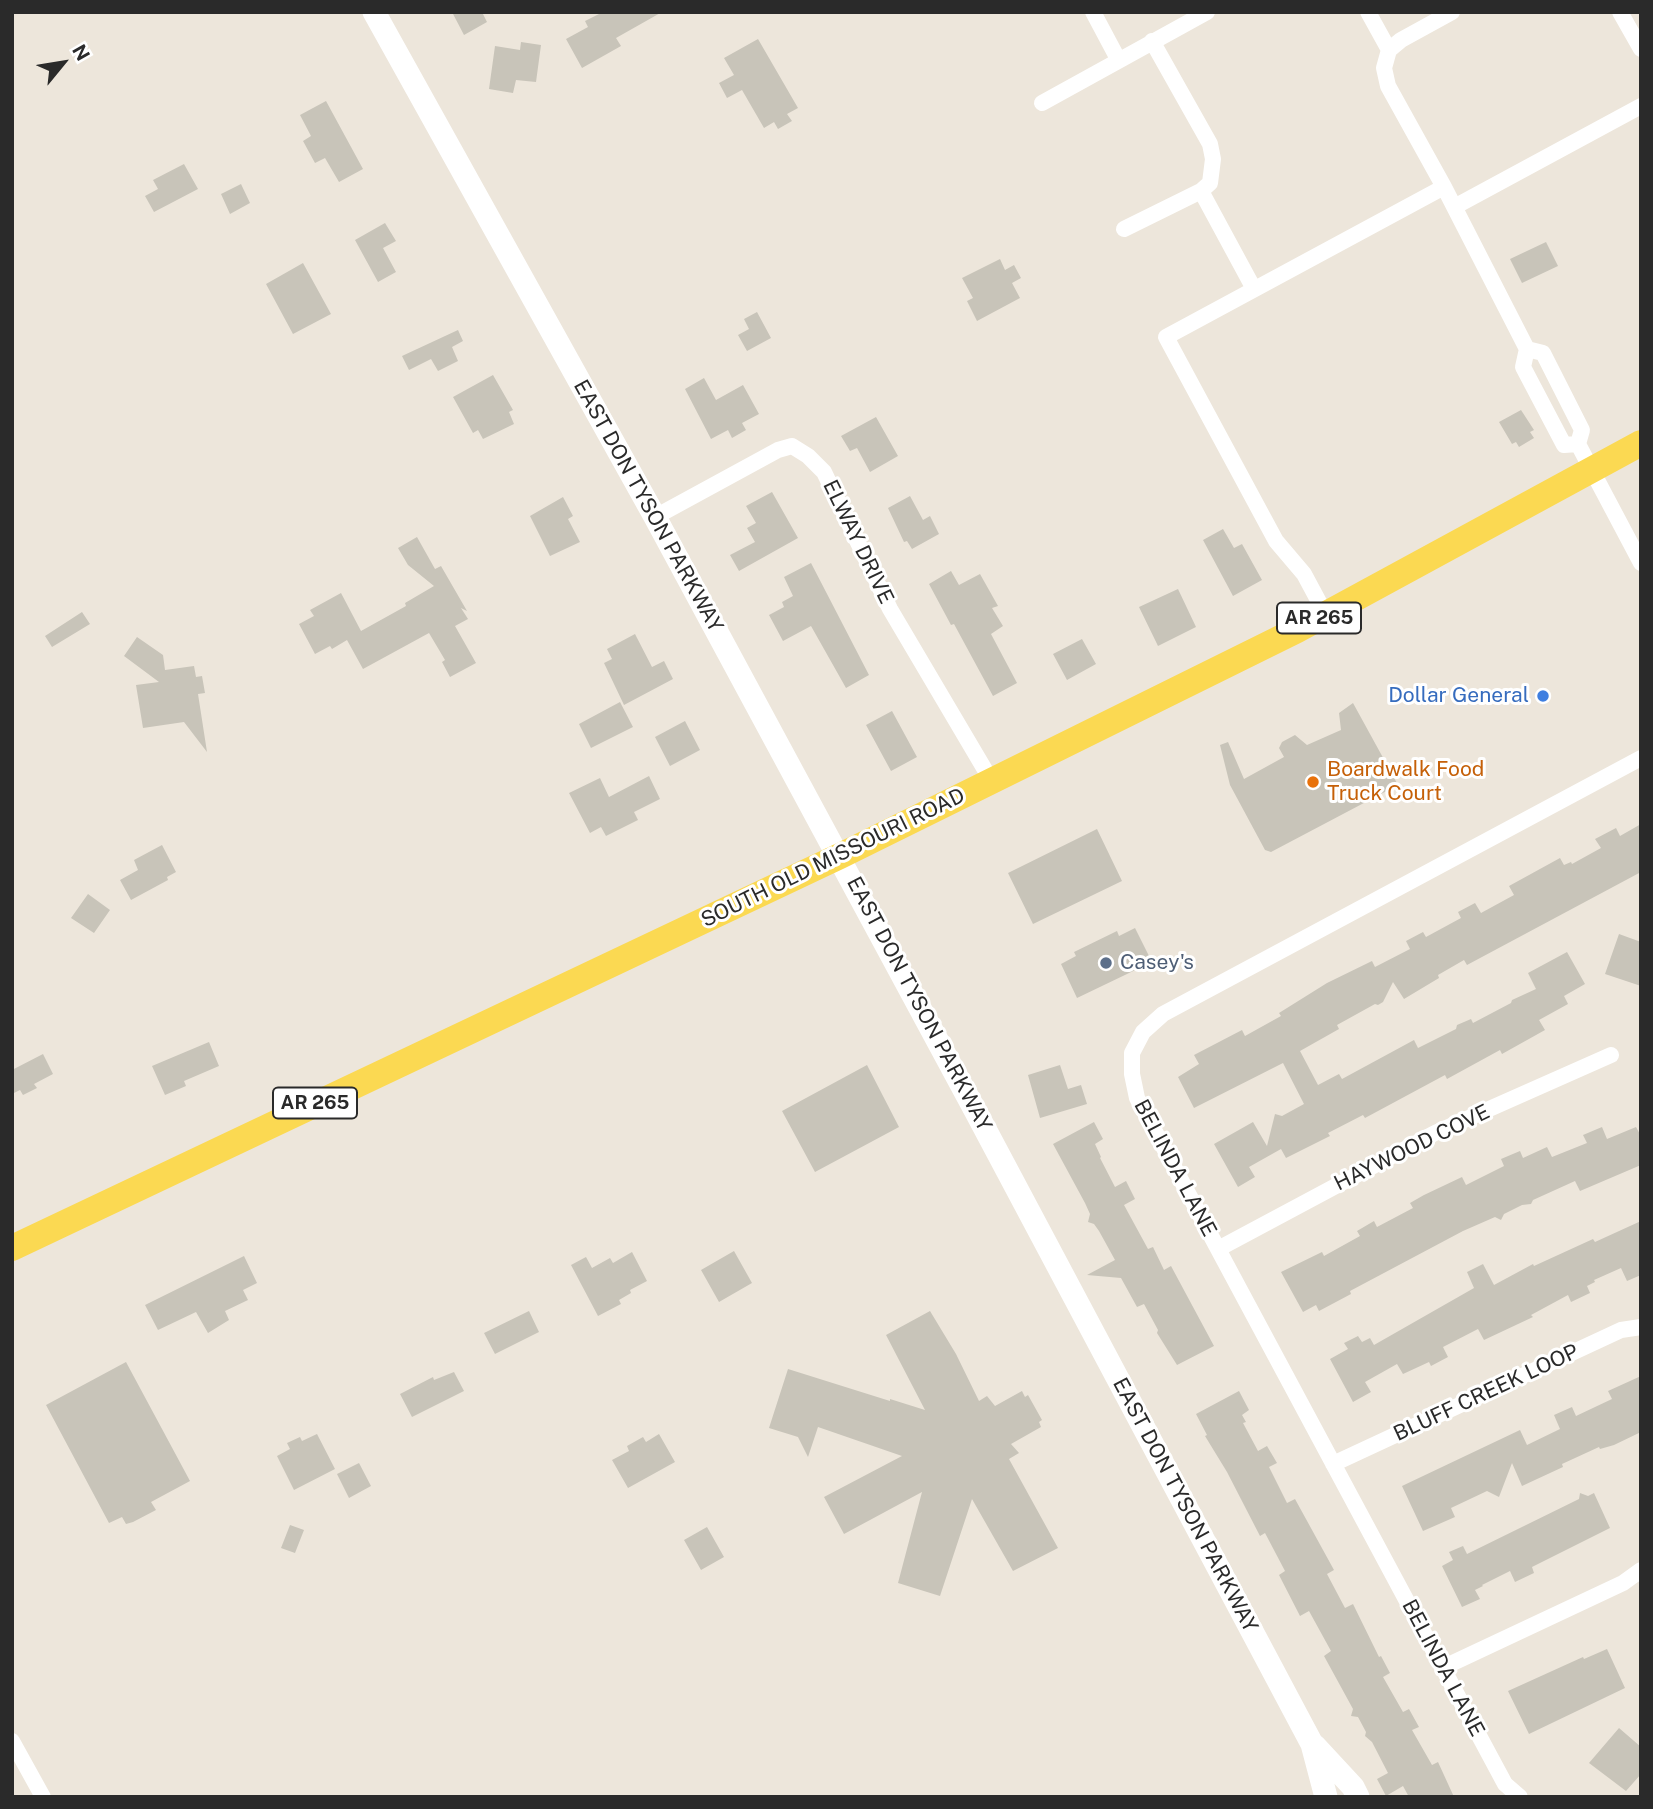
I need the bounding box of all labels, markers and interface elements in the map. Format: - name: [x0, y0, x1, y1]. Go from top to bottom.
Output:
- north arrow: [28, 28, 98, 98]
- text: N: [68, 41, 94, 64]
- street label: EAST DON TYSON PARKWAY: [568, 375, 728, 637]
- street label: ELWAY DRIVE: [817, 476, 899, 608]
- road number: AR 265: [1277, 603, 1361, 634]
- place label: Dollar General: [1388, 683, 1529, 709]
- marker: Dollar General: [1535, 688, 1551, 704]
- place label: Boardwalk Food Truck Court: [1327, 757, 1484, 807]
- marker: Boardwalk Food Truck Court: [1305, 774, 1321, 790]
- street label: SOUTH OLD MISSOURI ROAD: [697, 783, 969, 933]
- street label: EAST DON TYSON PARKWAY: [841, 872, 997, 1136]
- place label: Casey's: [1120, 950, 1194, 976]
- marker: Casey's: [1098, 955, 1114, 971]
- road number: AR 265: [273, 1088, 357, 1119]
- street label: BELINDA LANE: [1128, 1095, 1222, 1241]
- street label: HAYWOOD COVE: [1330, 1099, 1494, 1197]
- street label: BLUFF CREEK LOOP: [1390, 1339, 1582, 1447]
- street label: EAST DON TYSON PARKWAY: [1107, 1373, 1263, 1637]
- street label: BELINDA LANE: [1396, 1595, 1490, 1741]

